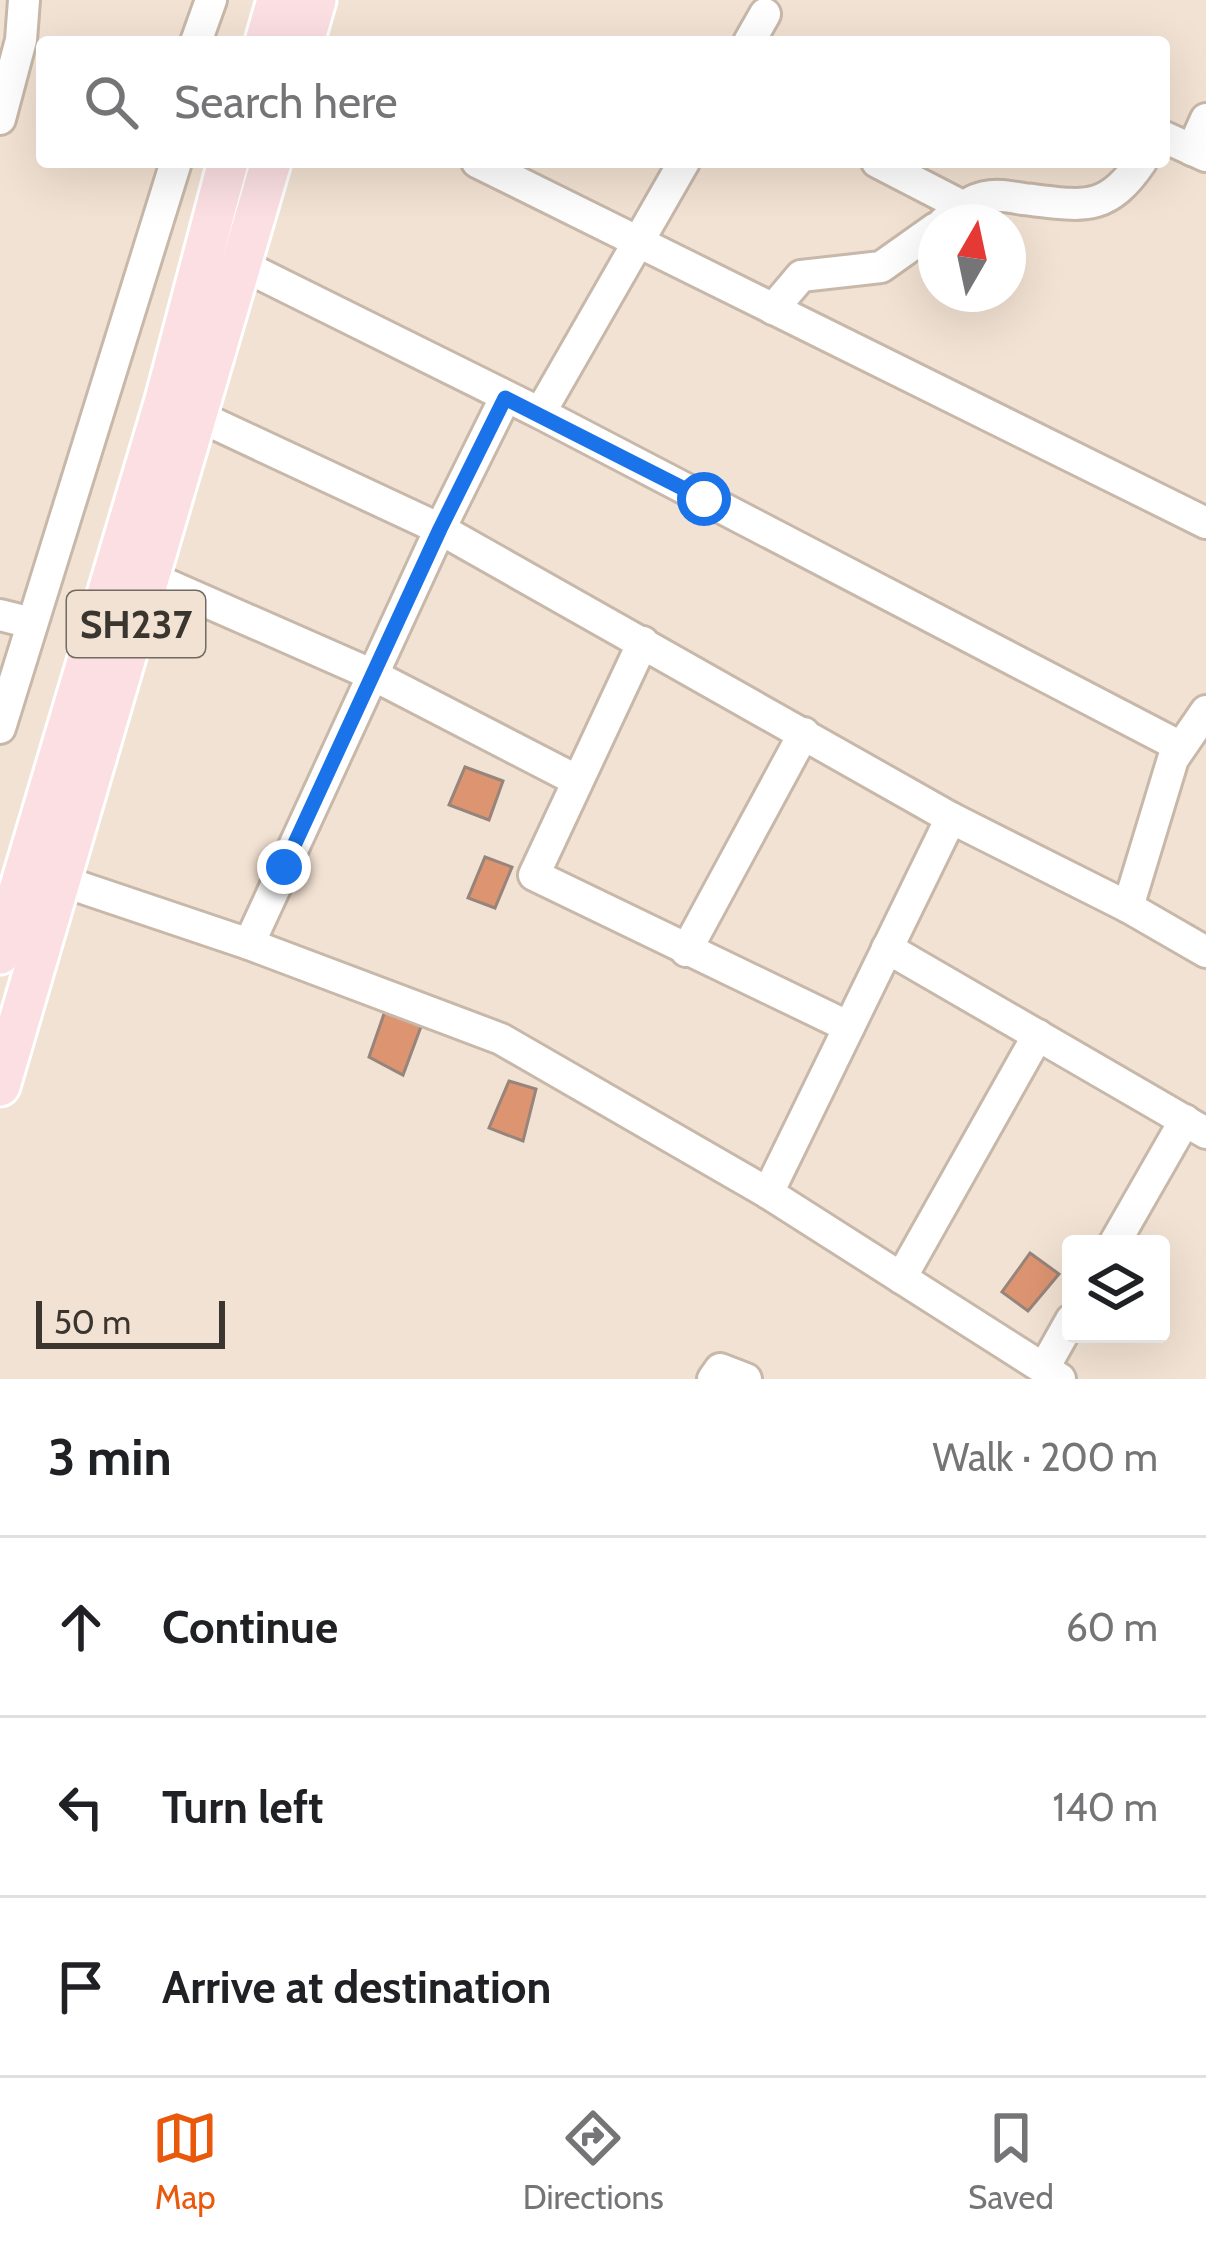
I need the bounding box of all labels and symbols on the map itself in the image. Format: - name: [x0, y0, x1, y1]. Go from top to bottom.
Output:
- north arrow: [918, 204, 1026, 312]
- route start: [677, 472, 731, 526]
- road number: SH237: [67, 591, 205, 657]
- route end: [257, 840, 311, 894]
- scale bar: [36, 1295, 225, 1348]

